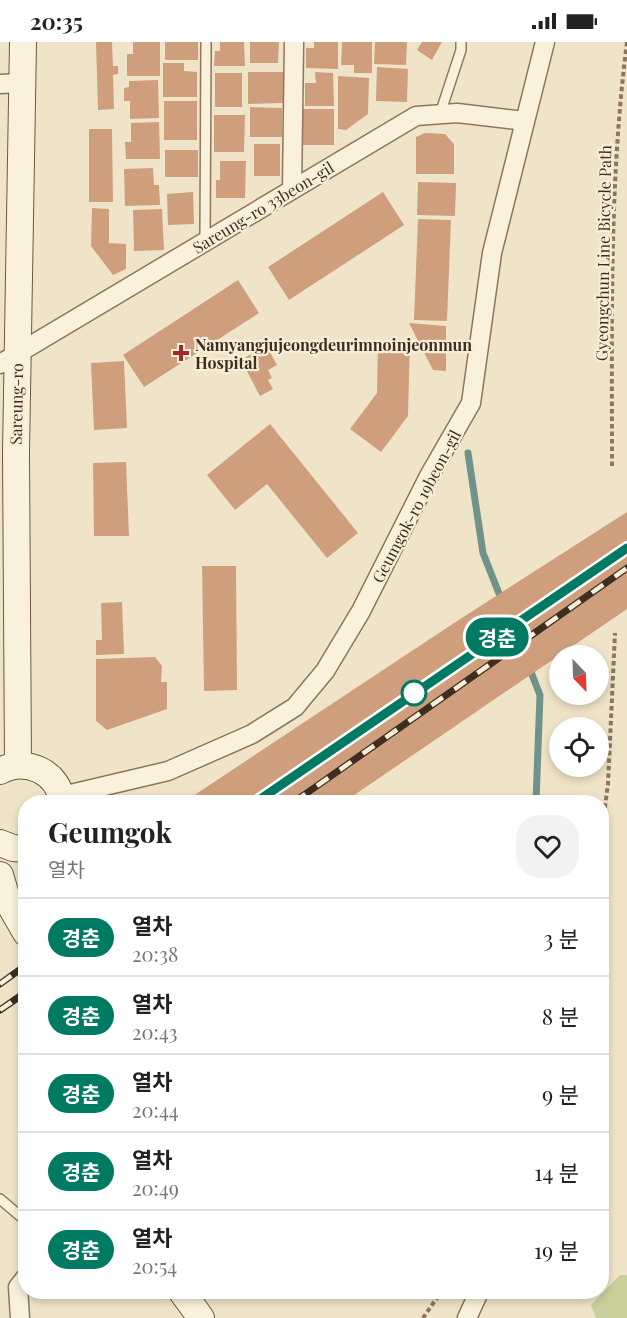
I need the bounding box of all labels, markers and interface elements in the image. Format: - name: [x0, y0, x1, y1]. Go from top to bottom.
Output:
- text: 20:35: [30, 6, 83, 36]
- street label: Gyeongchun Line Bicycle Path: [591, 144, 615, 361]
- street label: Sareung-ro 33beon-gil: [188, 156, 338, 258]
- place label: Namyangjujeongdeurimnoinjeonmun Hospital: [195, 334, 472, 373]
- marker: Namyangjujeongdeurimnoinjeonmun Hospital: [172, 344, 190, 362]
- street label: Sareung-ro: [5, 363, 27, 445]
- street label: Geumgok-ro 19beon-gil: [367, 426, 465, 586]
- line badge: 경춘: [470, 618, 524, 656]
- text: 경춘: [478, 623, 516, 651]
- north arrow: [549, 645, 609, 705]
- map controls: [549, 645, 609, 777]
- unlabelled marker: [401, 680, 427, 706]
- button: locate: [549, 717, 609, 777]
- text: Geumgok: [48, 813, 172, 850]
- button: heart: [516, 815, 579, 878]
- text: 열차: [48, 855, 85, 882]
- text: 열차: [132, 910, 172, 940]
- text: 경춘: [62, 923, 100, 951]
- text: 3 분: [543, 923, 579, 953]
- text: 20:38: [132, 940, 178, 967]
- text: 열차: [132, 988, 172, 1018]
- text: 경춘: [62, 1001, 100, 1029]
- text: 8 분: [542, 1001, 579, 1031]
- text: 20:43: [132, 1018, 177, 1045]
- text: 열차: [132, 1066, 172, 1096]
- text: 경춘: [62, 1079, 100, 1107]
- text: 9 분: [542, 1079, 579, 1109]
- text: 20:44: [132, 1096, 179, 1123]
- text: 열차: [132, 1144, 172, 1174]
- text: 경춘: [62, 1157, 100, 1185]
- text: 14 분: [534, 1157, 579, 1187]
- text: 20:49: [132, 1174, 179, 1201]
- text: 열차: [132, 1222, 172, 1252]
- text: 경춘: [62, 1235, 100, 1263]
- text: 19 분: [534, 1235, 579, 1265]
- text: 20:54: [132, 1252, 177, 1279]

